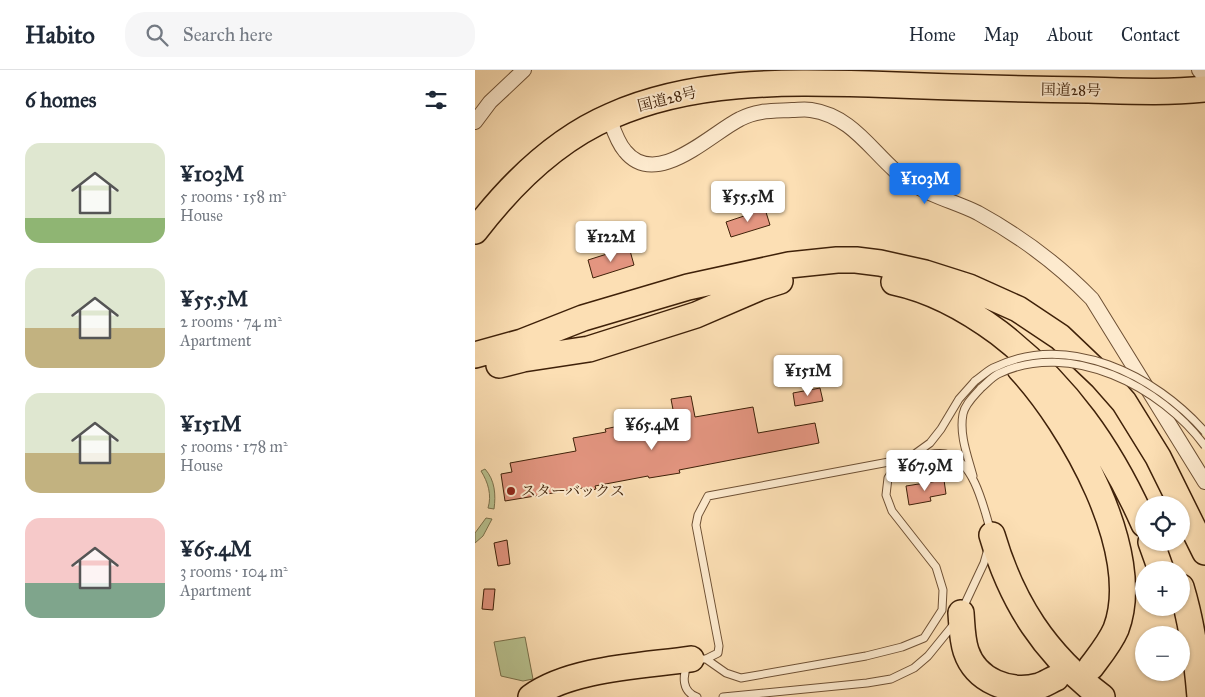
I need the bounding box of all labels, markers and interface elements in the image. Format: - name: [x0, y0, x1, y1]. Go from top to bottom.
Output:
- search box: [125, 12, 475, 57]
- text: Habito: [25, 20, 95, 50]
- icon: search: [143, 21, 171, 49]
- text: Search here: [183, 23, 273, 46]
- text: Home: [909, 24, 956, 46]
- text: Map: [984, 24, 1019, 46]
- text: About: [1047, 24, 1093, 46]
- text: Contact: [1121, 24, 1180, 46]
- street label: 国道28号: [1041, 80, 1101, 100]
- street label: 国道28号: [636, 83, 698, 115]
- icon: filters: [422, 86, 450, 114]
- text: 6 homes: [25, 87, 97, 113]
- text: ¥103M: [180, 161, 244, 187]
- pin: ¥103M: [890, 162, 960, 205]
- icon: home: [65, 163, 125, 223]
- text: ¥103M: [901, 169, 949, 188]
- pin: ¥55.5M: [707, 180, 789, 223]
- text: 5 rooms · 158 m²: [180, 187, 286, 206]
- text: ¥55.5M: [722, 187, 774, 206]
- text: House: [180, 206, 223, 225]
- pin: ¥122M: [576, 220, 646, 263]
- text: ¥122M: [586, 227, 636, 246]
- text: ¥55.5M: [180, 286, 248, 312]
- icon: home: [65, 288, 125, 348]
- text: 2 rooms · 74 m²: [180, 312, 282, 331]
- text: Apartment: [180, 331, 252, 350]
- pin: ¥151M: [773, 354, 843, 397]
- text: ¥151M: [785, 361, 831, 380]
- pin: ¥65.4M: [611, 408, 693, 451]
- text: ¥151M: [180, 411, 242, 437]
- icon: home: [65, 413, 125, 473]
- text: ¥65.4M: [625, 415, 679, 434]
- text: 5 rooms · 178 m²: [180, 437, 288, 456]
- pin: ¥67.9M: [884, 450, 966, 492]
- text: House: [180, 456, 223, 475]
- text: ¥67.9M: [897, 456, 953, 475]
- place label: スターバックス: [521, 482, 625, 500]
- marker: スターバックス: [505, 485, 517, 497]
- map controls: [1135, 496, 1190, 681]
- button: locate: [1135, 496, 1190, 551]
- text: ¥65.4M: [180, 536, 252, 562]
- icon: home: [65, 538, 125, 598]
- button: +: [1135, 561, 1190, 616]
- text: 3 rooms · 104 m²: [180, 562, 288, 581]
- text: Apartment: [180, 581, 252, 600]
- button: −: [1135, 626, 1190, 681]

